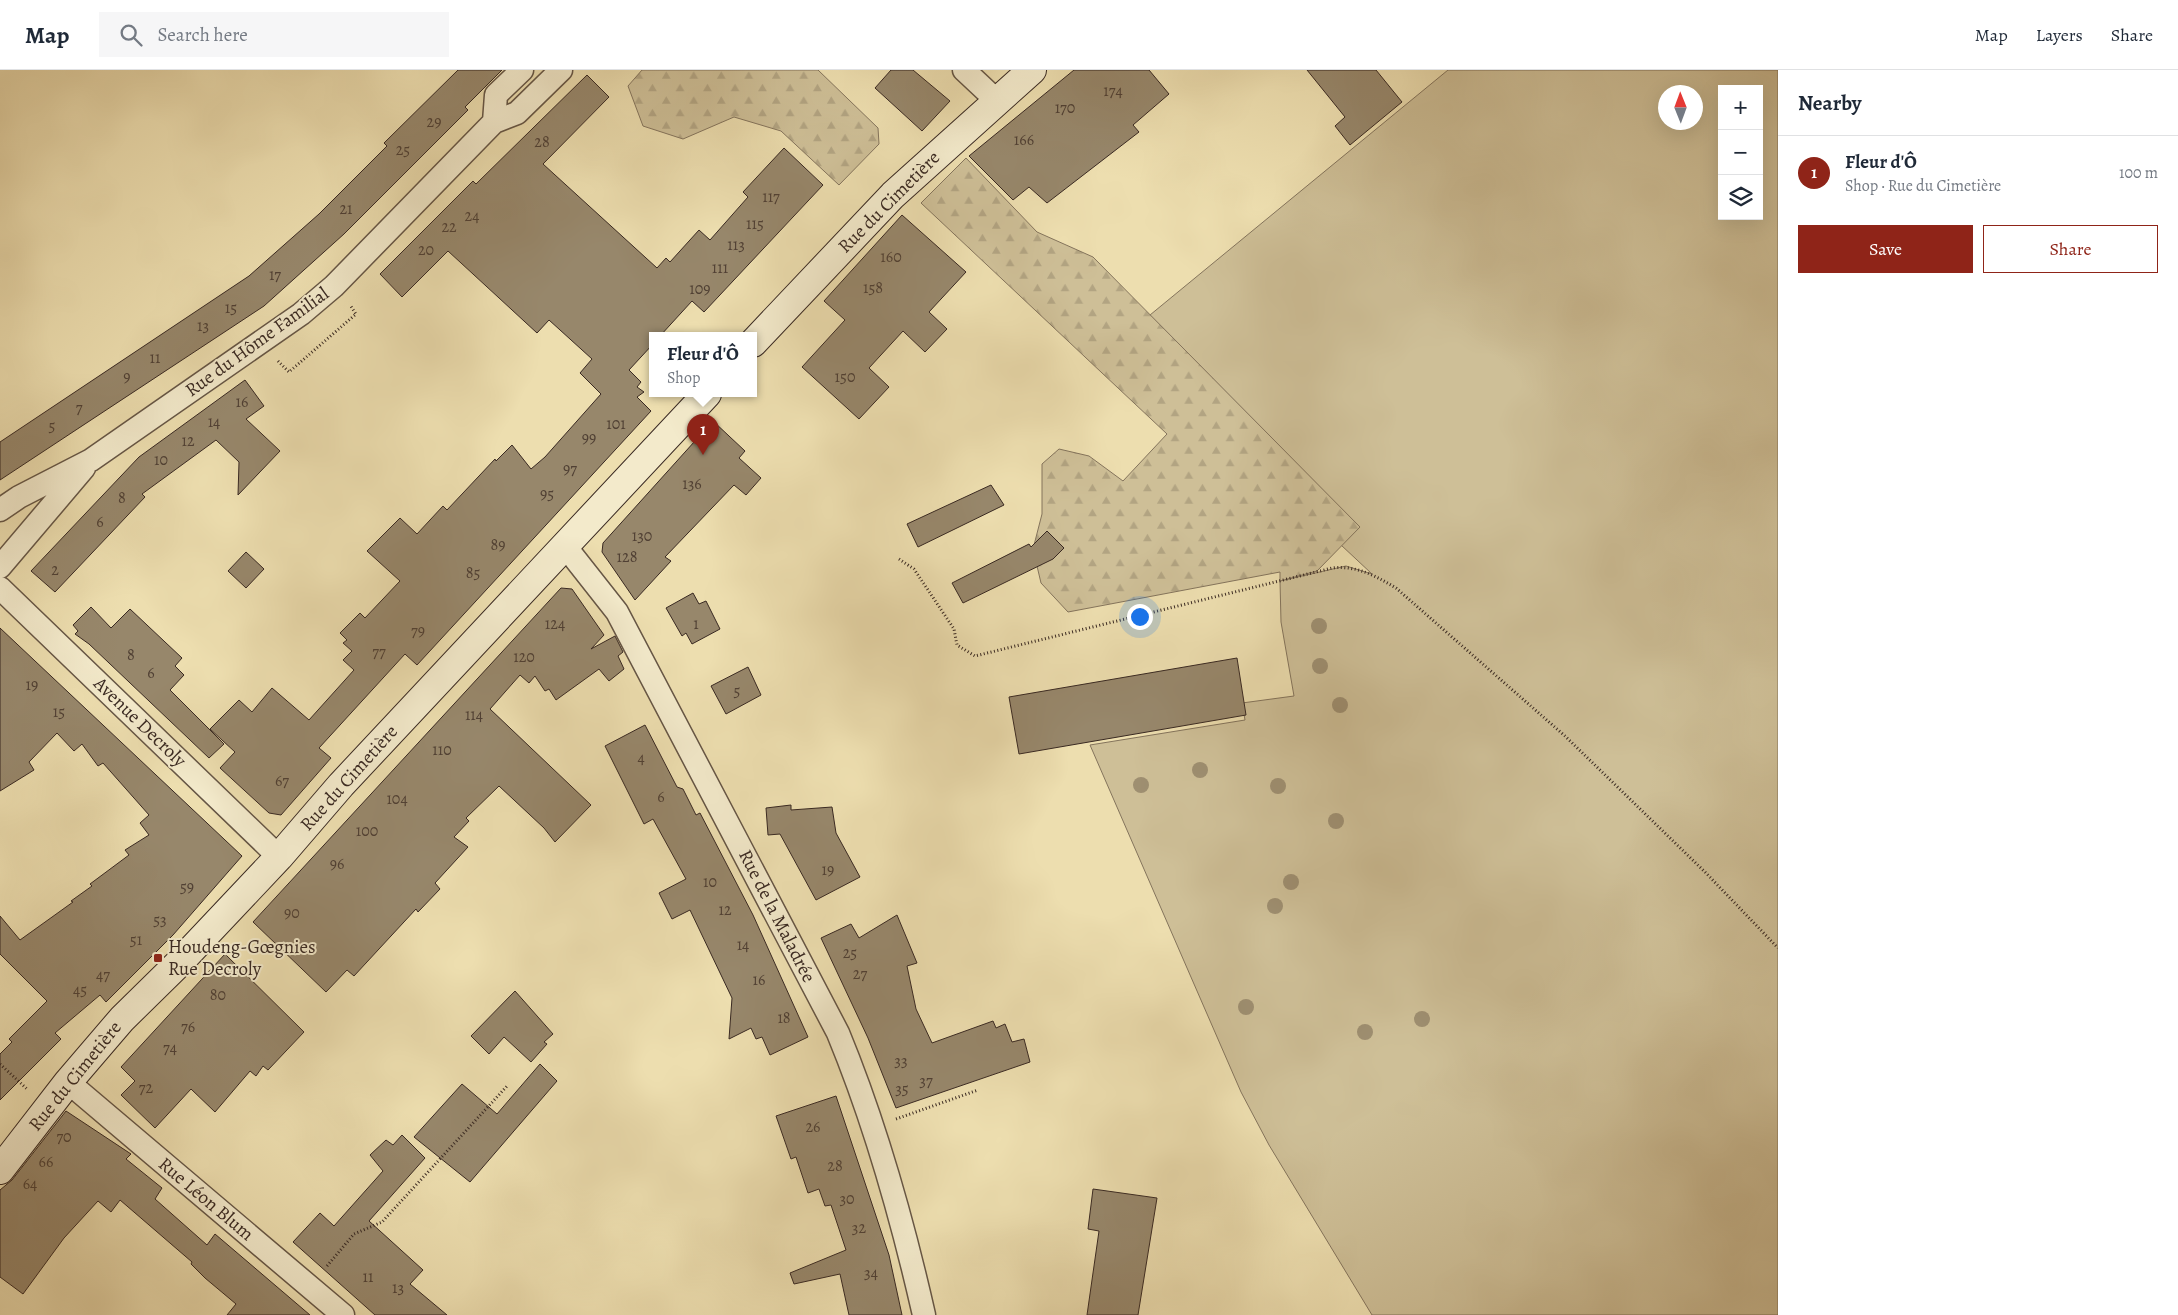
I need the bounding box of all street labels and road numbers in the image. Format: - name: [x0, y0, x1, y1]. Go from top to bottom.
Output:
- street label: Rue du Cimetière: [832, 145, 946, 259]
- street label: Rue du Hôme Familial: [180, 281, 334, 403]
- street label: Avenue Decroly: [87, 670, 193, 773]
- street label: Rue du Cimetière: [294, 719, 404, 837]
- street label: Rue de la Maladrée: [732, 845, 822, 987]
- street label: Rue du Cimetière: [22, 1015, 128, 1137]
- street label: Rue Léon Blum: [153, 1151, 259, 1247]

